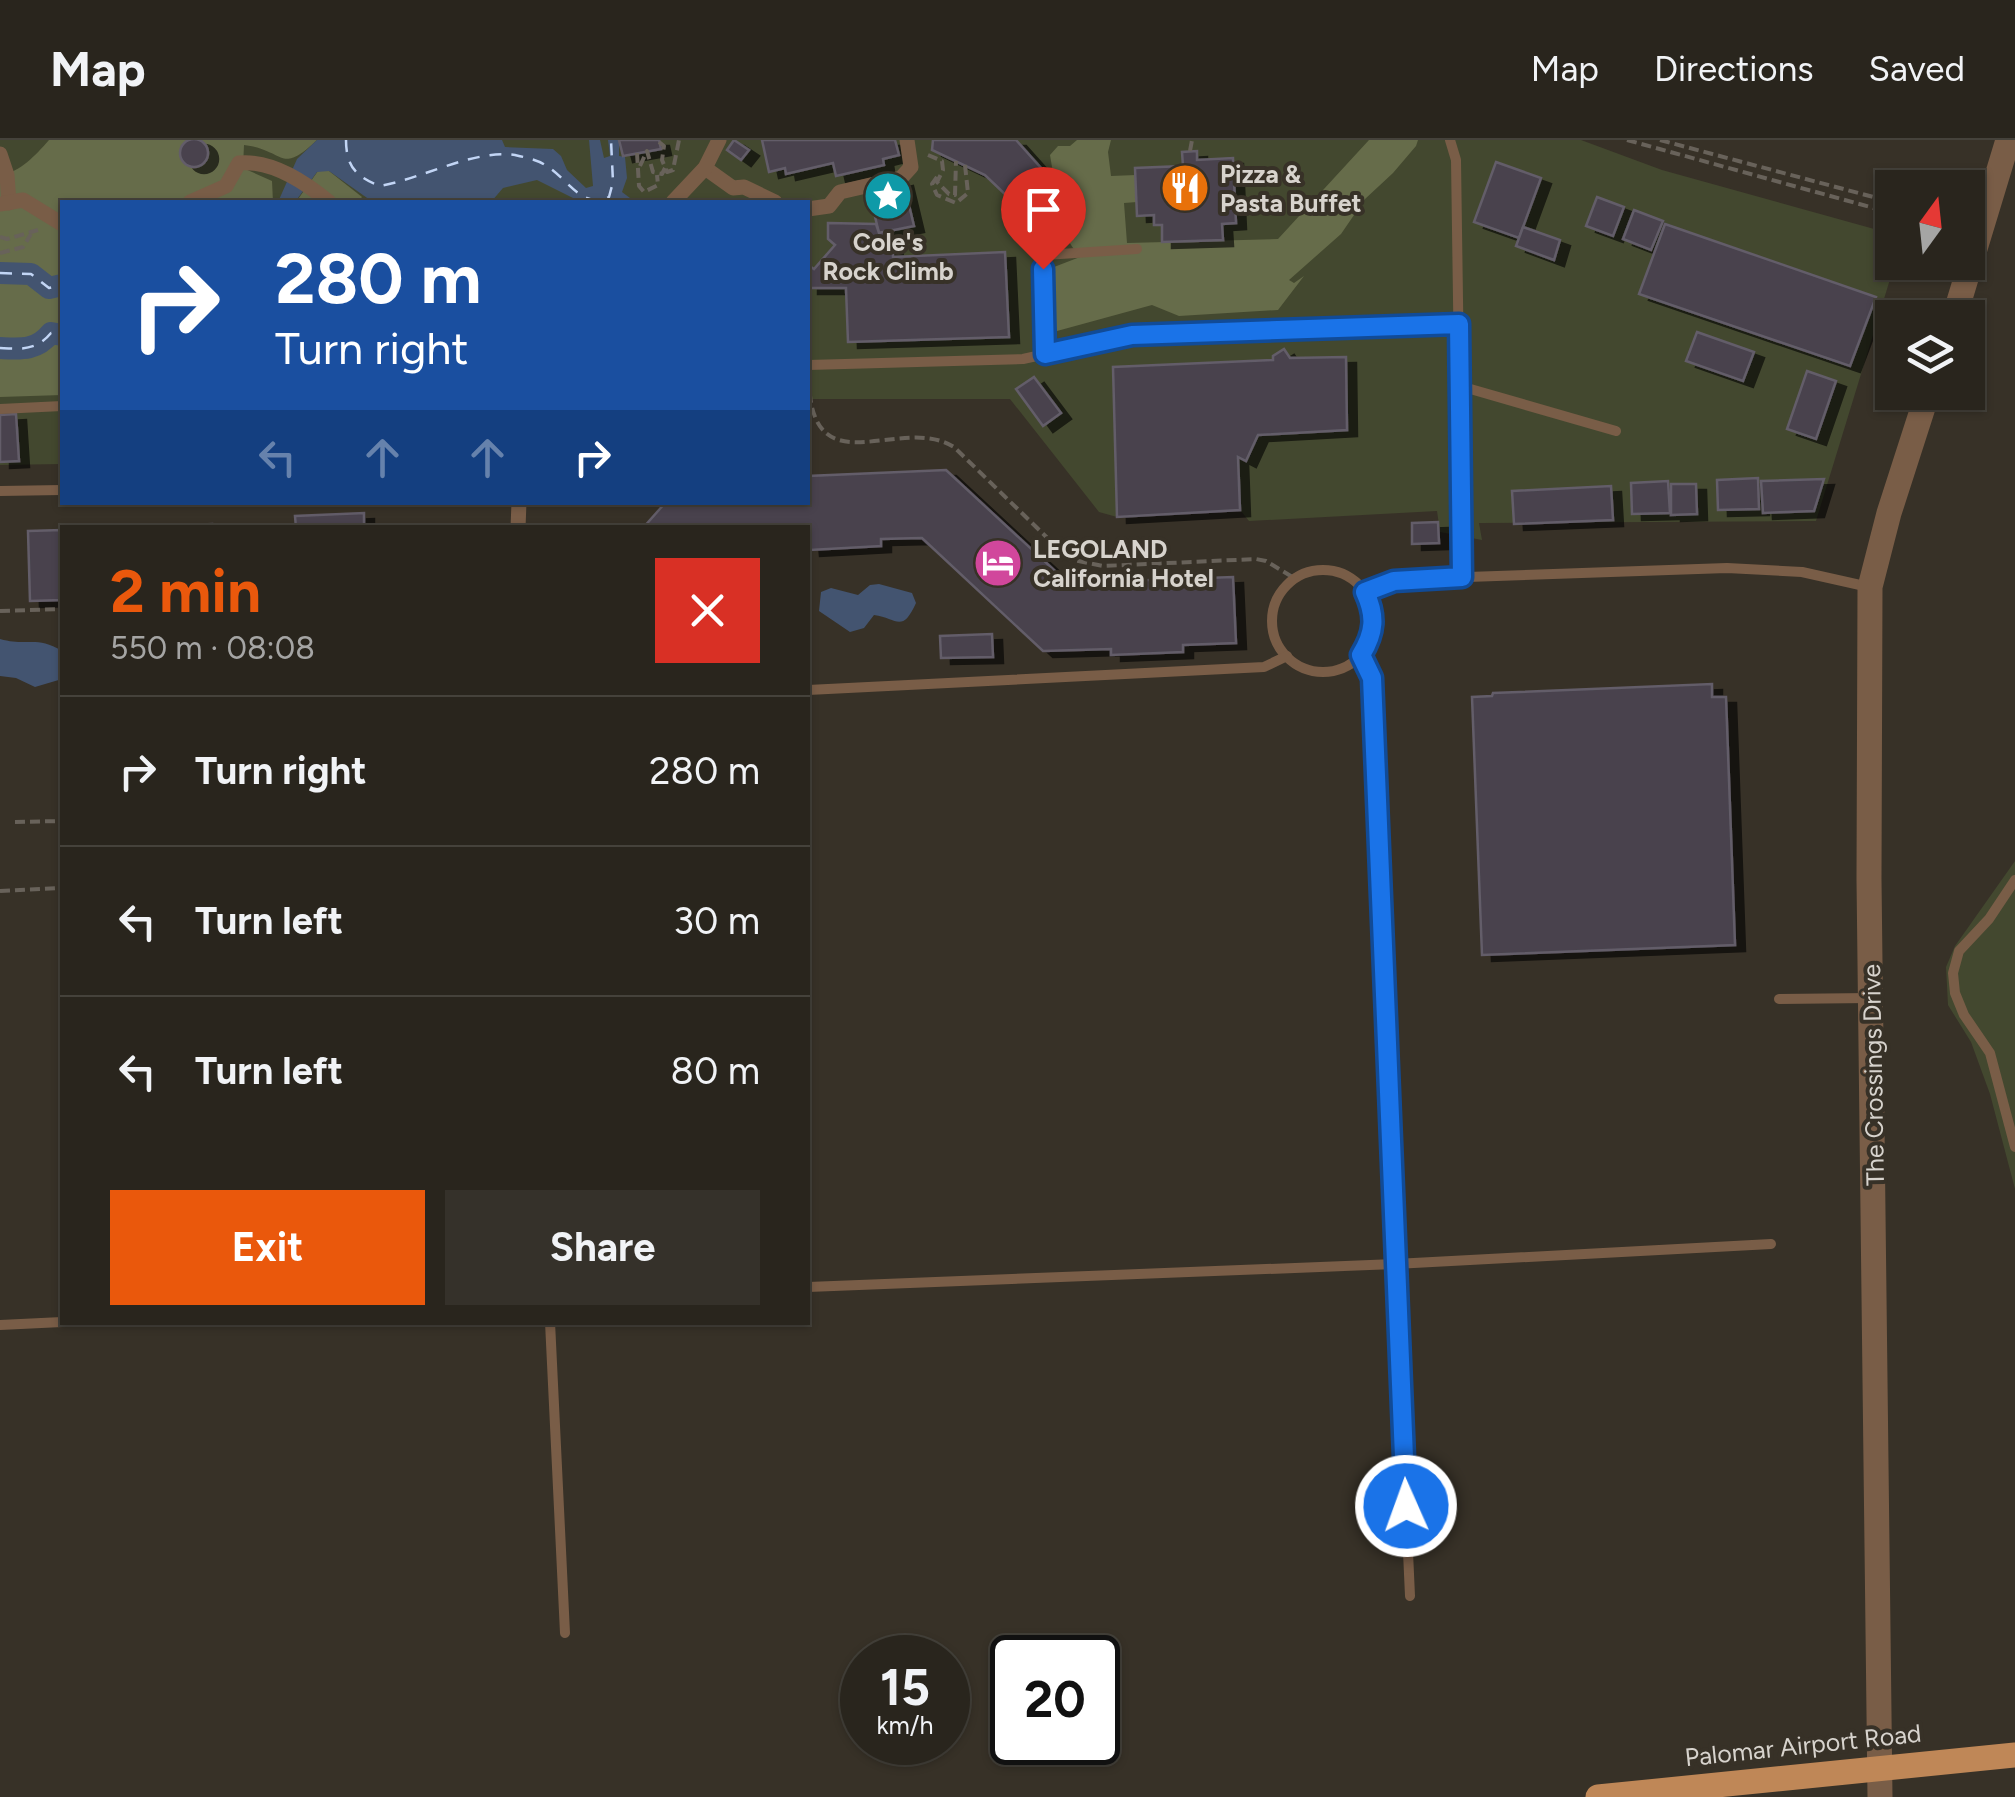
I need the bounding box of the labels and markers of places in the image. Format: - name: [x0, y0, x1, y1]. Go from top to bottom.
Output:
- place label: Pizza & Pasta Buffet: [1220, 159, 1362, 218]
- restaurant icon: Pizza & Pasta Buffet: [1159, 162, 1211, 214]
- pin: [1001, 167, 1086, 270]
- place icon: Cole's Rock Climb: [862, 170, 914, 222]
- place label: Cole's Rock Climb: [822, 227, 954, 286]
- place label: LEGOLAND California Hotel: [1033, 534, 1214, 593]
- hotel icon: LEGOLAND California Hotel: [972, 537, 1024, 589]

